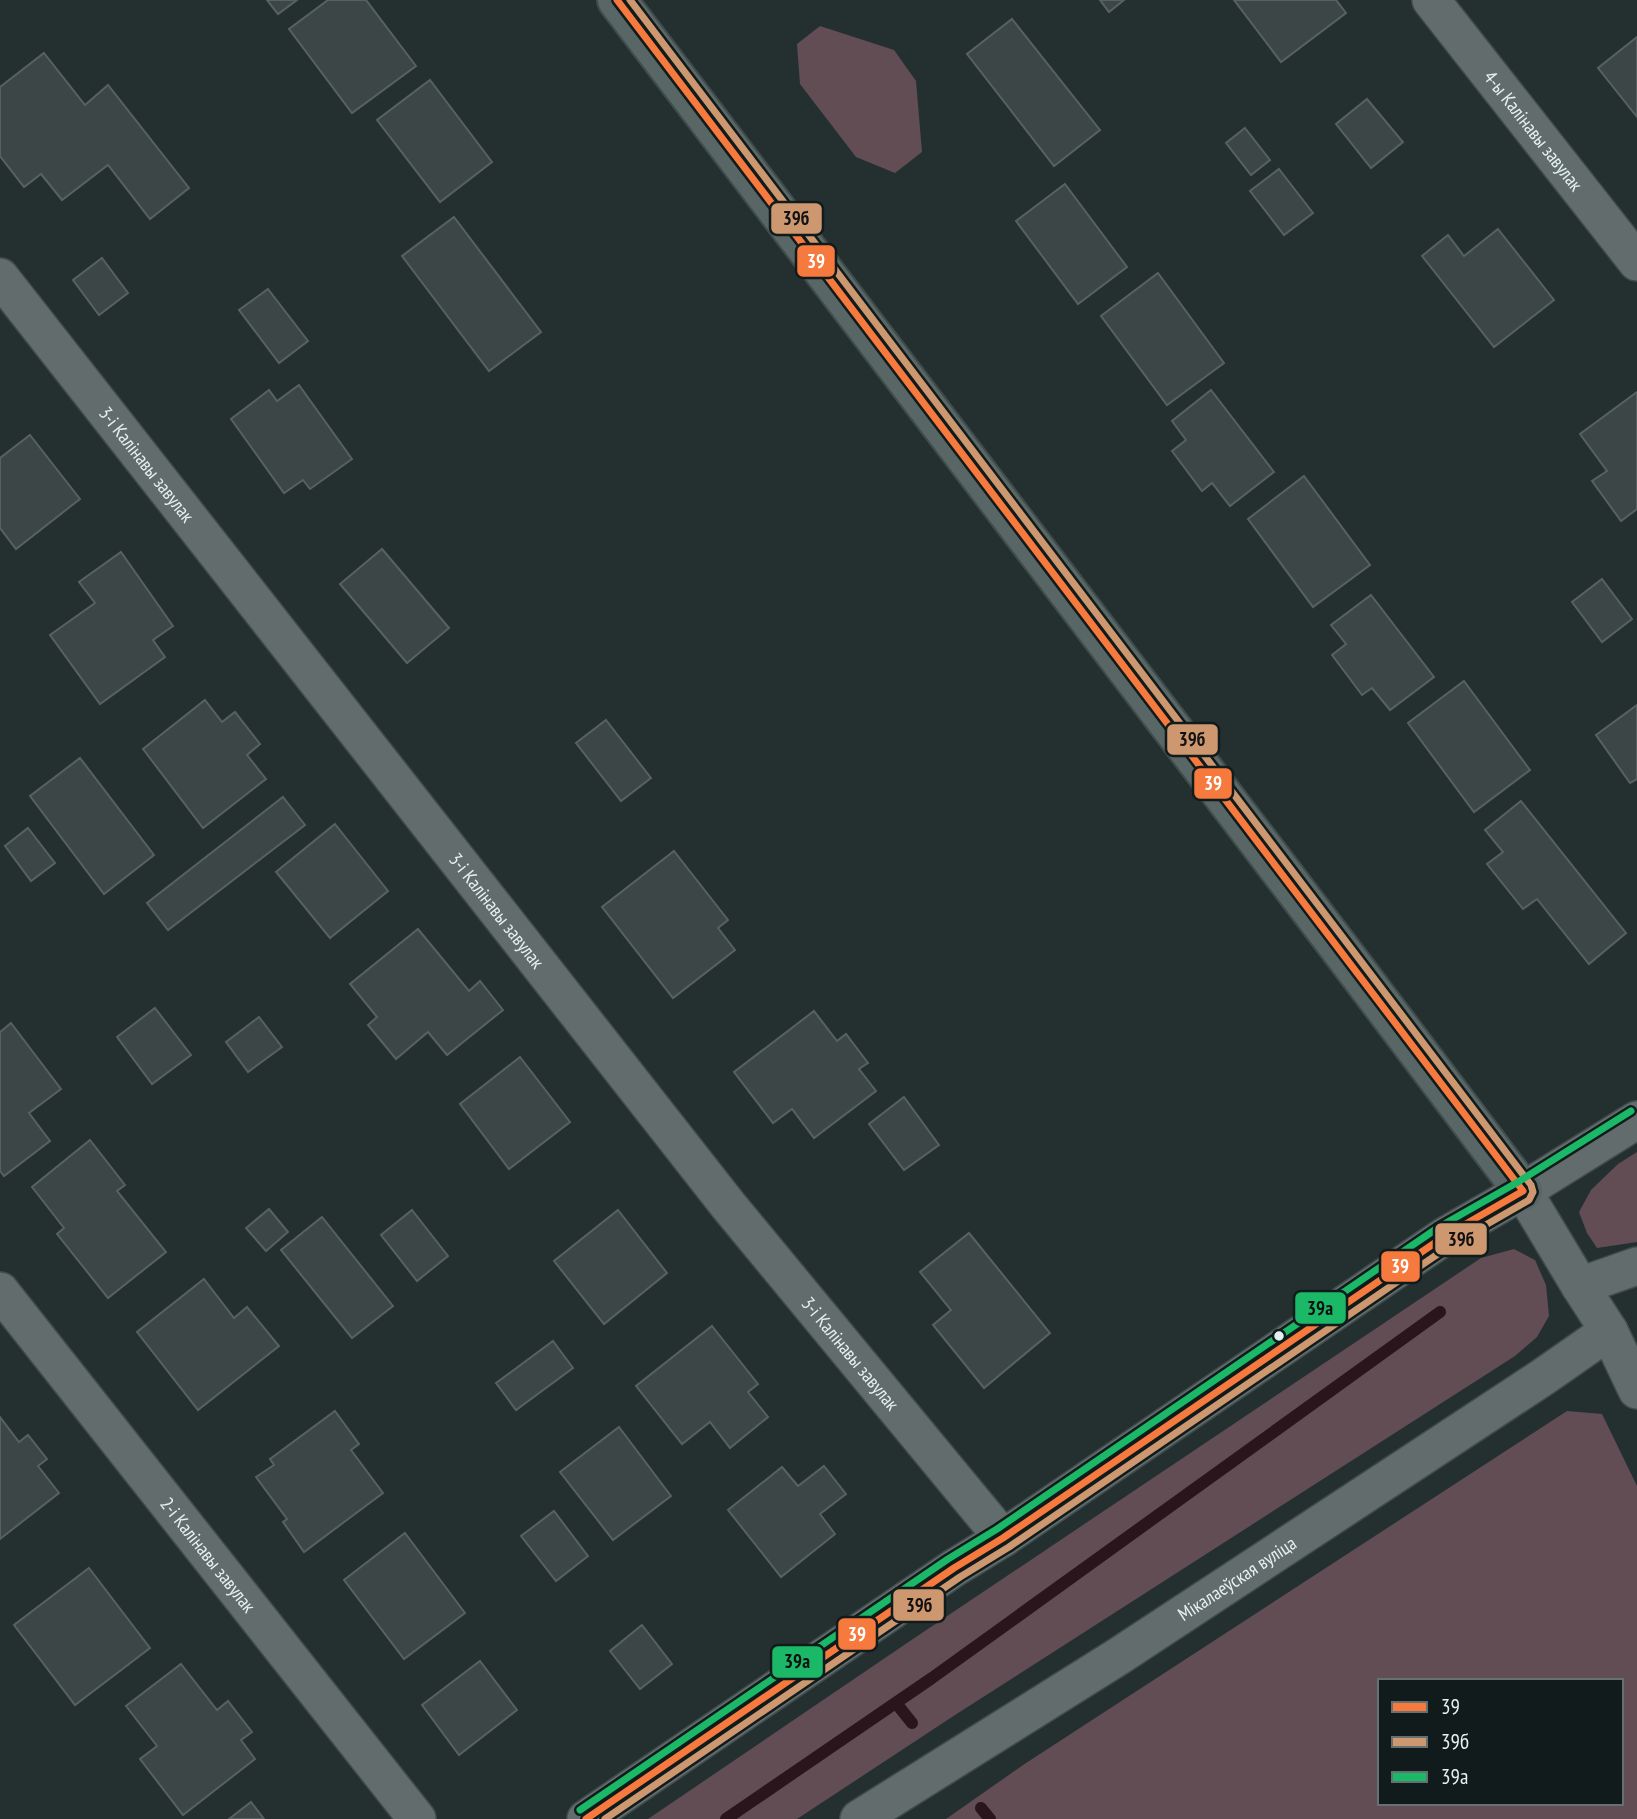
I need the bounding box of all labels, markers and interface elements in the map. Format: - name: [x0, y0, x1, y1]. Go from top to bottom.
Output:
- street label: 4-ы Калінавы завулак: [1479, 65, 1589, 196]
- line badge: 39б: [770, 202, 823, 235]
- text: 39б: [783, 206, 809, 230]
- line badge: 39: [796, 244, 836, 278]
- text: 39: [807, 249, 825, 273]
- street label: 3-і Калінавы завулак: [94, 402, 200, 527]
- line badge: 39б: [1166, 723, 1219, 756]
- text: 39б: [1179, 727, 1205, 751]
- line badge: 39: [1193, 767, 1233, 800]
- text: 39: [1204, 771, 1222, 795]
- street label: 3-і Калінавы завулак: [444, 848, 550, 974]
- line badge: 39б: [1434, 1222, 1488, 1256]
- text: 39б: [1448, 1227, 1474, 1251]
- line badge: 39: [1380, 1250, 1421, 1283]
- text: 39: [1391, 1254, 1409, 1278]
- line badge: 39а: [1294, 1291, 1347, 1325]
- street label: 3-і Калінавы завулак: [797, 1292, 905, 1416]
- text: 39а: [1307, 1296, 1333, 1320]
- unlabelled marker: [1272, 1329, 1286, 1343]
- street label: 2-і Калінавы завулак: [155, 1492, 262, 1618]
- street label: Мікалаеўская вуліца: [1173, 1531, 1301, 1626]
- line badge: 39б: [892, 1588, 945, 1622]
- text: 39б: [906, 1593, 932, 1617]
- line badge: 39: [837, 1617, 877, 1651]
- text: 39: [848, 1622, 866, 1646]
- line badge: 39а: [771, 1645, 824, 1679]
- text: 39а: [784, 1649, 810, 1673]
- legend: [1378, 1679, 1623, 1805]
- text: 39: [1441, 1693, 1460, 1720]
- text: 39б: [1441, 1728, 1469, 1755]
- text: 39а: [1441, 1763, 1468, 1790]

